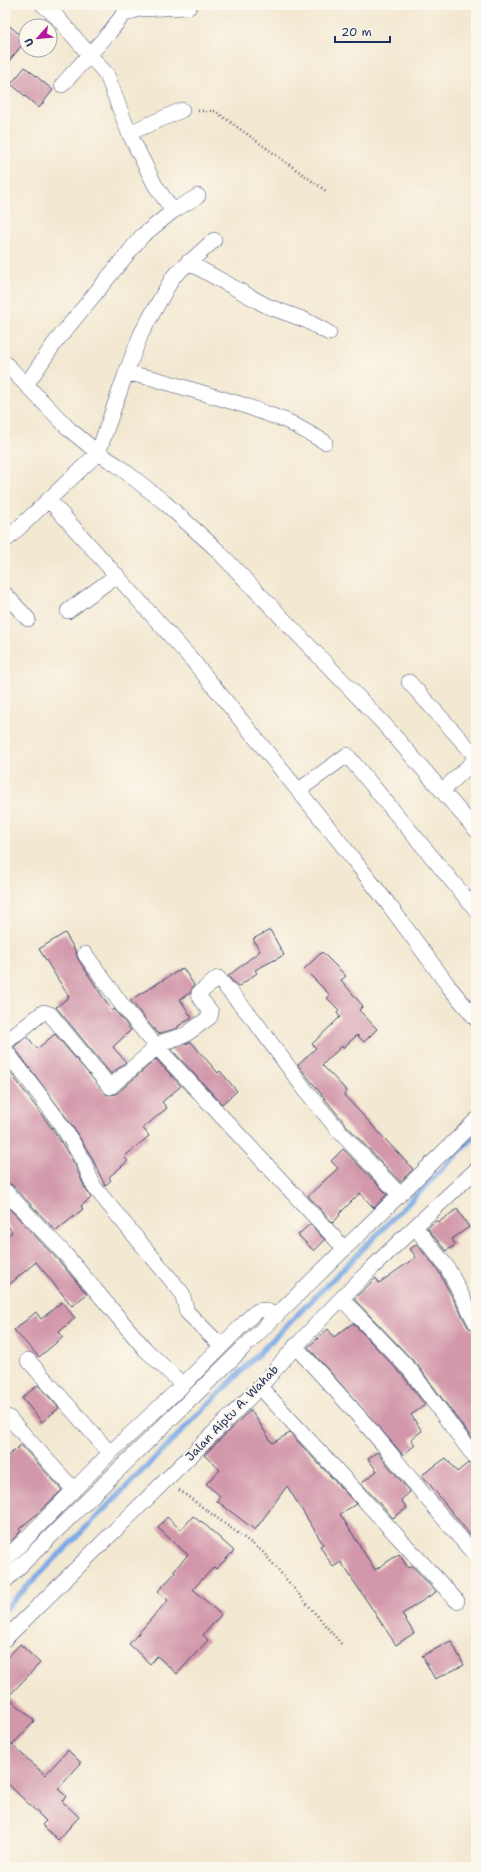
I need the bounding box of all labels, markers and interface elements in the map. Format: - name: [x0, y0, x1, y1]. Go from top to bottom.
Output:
- north arrow: [18, 18, 58, 58]
- scale bar: [335, 18, 390, 44]
- text: 20 m: [341, 24, 372, 40]
- text: U: [21, 36, 38, 49]
- street label: Jalan Aiptu A. Wahab: [182, 1362, 282, 1464]

